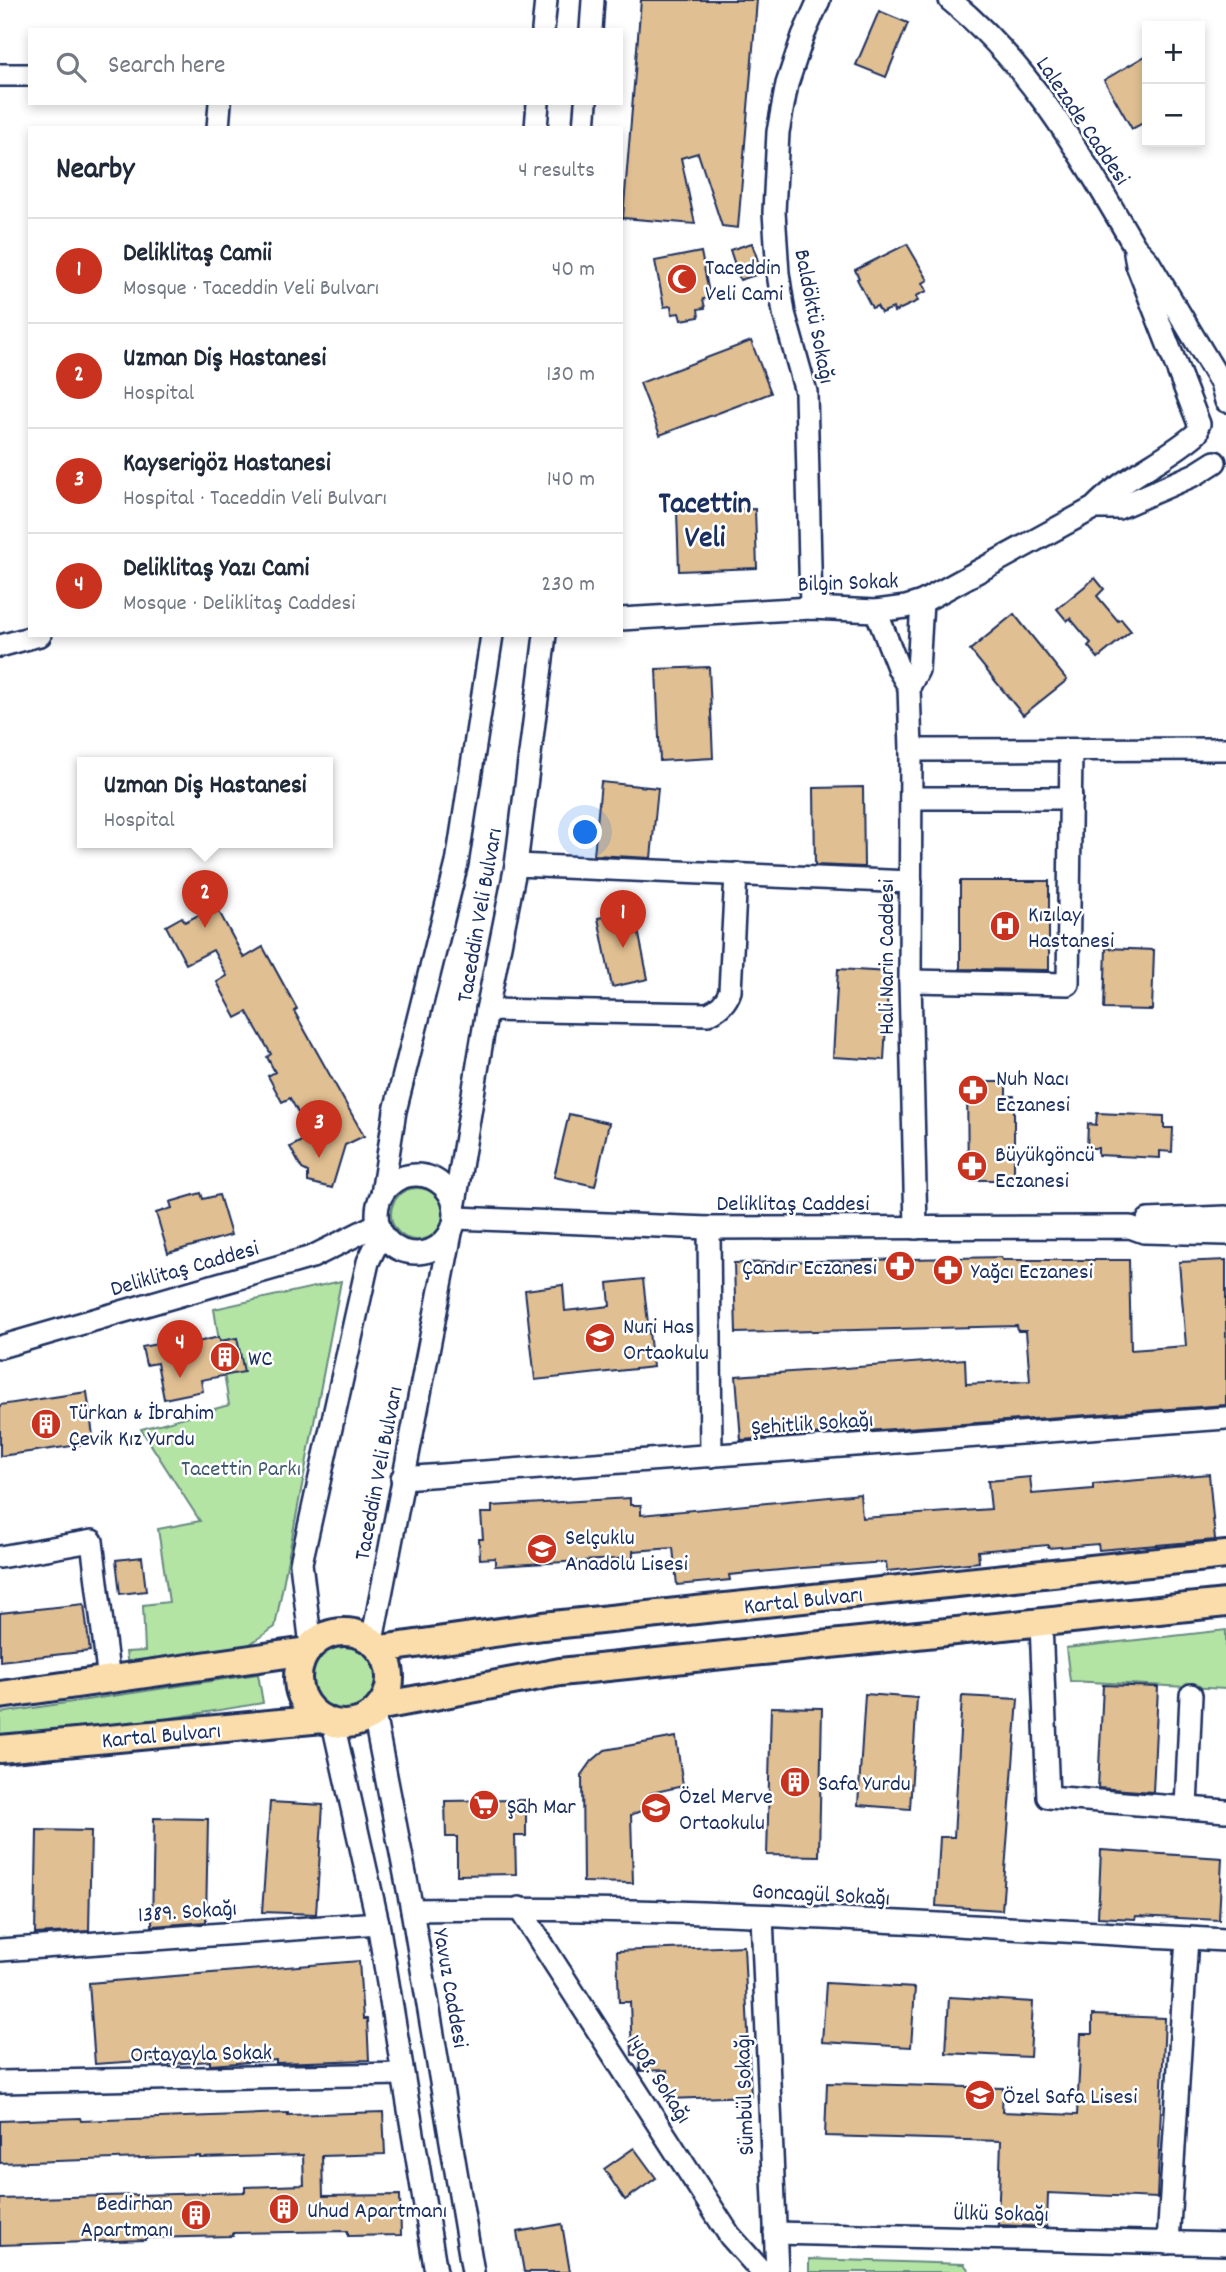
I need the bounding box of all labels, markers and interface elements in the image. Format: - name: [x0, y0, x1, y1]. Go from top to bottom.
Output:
- map controls: [1142, 21, 1205, 147]
- button: +: [1142, 21, 1205, 84]
- search box: [28, 28, 623, 105]
- icon: search: [52, 48, 90, 86]
- text: Search here: [108, 48, 226, 85]
- street label: Lalezade Caddesi: [1026, 51, 1137, 193]
- button: −: [1142, 84, 1205, 147]
- text: Nearby: [56, 150, 134, 193]
- text: 4 results: [518, 155, 595, 188]
- text: Deliklitaş Camii: [123, 236, 272, 273]
- street label: Baldöktü Sokağı: [783, 247, 842, 387]
- place label: Taceddin Veli Cami: [705, 253, 783, 312]
- text: 1: [76, 254, 82, 287]
- text: 40 m: [552, 254, 595, 287]
- mosque icon: Taceddin Veli Cami: [665, 262, 699, 296]
- text: Mosque · Taceddin Veli Bulvarı: [123, 273, 379, 306]
- text: Uzman Diş Hastanesi: [123, 341, 326, 378]
- text: 2: [74, 359, 84, 392]
- text: 130 m: [546, 359, 595, 392]
- text: Hospital: [123, 378, 194, 411]
- text: Kayserigöz Hastanesi: [123, 446, 331, 483]
- text: 3: [74, 464, 84, 497]
- text: 140 m: [547, 464, 595, 497]
- text: Hospital · Taceddin Veli Bulvarı: [123, 483, 387, 516]
- district label: Tacettin Veli: [659, 485, 752, 562]
- text: Deliklitaş Yazı Cami: [123, 551, 309, 588]
- street label: Bilgin Sokak: [797, 566, 899, 603]
- text: 4: [74, 569, 84, 602]
- text: 230 m: [541, 569, 595, 602]
- text: Mosque · Deliklitaş Caddesi: [123, 588, 355, 621]
- popup: [77, 757, 333, 848]
- text: Uzman Diş Hastanesi: [103, 768, 307, 805]
- text: Hospital: [103, 805, 175, 838]
- your location: [568, 815, 602, 849]
- street label: Taceddin Veli Bulvarı: [450, 826, 513, 1005]
- pin: 2: [182, 870, 228, 928]
- street label: Hali Narin Caddesi: [872, 879, 905, 1035]
- pin: 1: [600, 890, 646, 948]
- place label: Kızılay Hastanesi: [1028, 900, 1114, 959]
- hospital icon: Kızılay Hastanesi: [988, 909, 1022, 943]
- place label: Nuh Nacı Eczanesi: [996, 1064, 1070, 1123]
- pharmacy icon: Nuh Nacı Eczanesi: [956, 1073, 990, 1107]
- pin: 3: [296, 1100, 342, 1158]
- place label: Büyükgöncü Eczanesi: [995, 1140, 1095, 1199]
- pharmacy icon: Büyükgöncü Eczanesi: [955, 1149, 989, 1183]
- street label: Deliklitaş Caddesi: [717, 1189, 870, 1222]
- street label: Deliklitaş Caddesi: [107, 1233, 263, 1307]
- pharmacy icon: Çandır Eczanesi: [883, 1249, 917, 1283]
- place label: Çandır Eczanesi: [742, 1253, 877, 1286]
- pharmacy icon: Yağcı Eczanesi: [931, 1253, 965, 1287]
- place label: Yağcı Eczanesi: [971, 1257, 1093, 1290]
- place label: Nuri Has Ortaokulu: [623, 1312, 709, 1371]
- pin: 4: [157, 1320, 203, 1378]
- school or university icon: Nuri Has Ortaokulu: [583, 1321, 617, 1355]
- building icon: WC: [208, 1340, 242, 1374]
- place label: WC: [248, 1344, 273, 1377]
- street label: Taceddin Veli Bulvarı: [347, 1384, 413, 1563]
- place label: Türkan & İbrahim Çevik Kız Yurdu: [69, 1398, 214, 1457]
- street label: Şehitlik Sokağı: [750, 1405, 874, 1446]
- building icon: Türkan & İbrahim Çevik Kız Yurdu: [29, 1407, 63, 1441]
- park label: Tacettin Parkı: [181, 1454, 301, 1487]
- place label: Selçuklu Anadolu Lisesi: [565, 1523, 688, 1582]
- school or university icon: Selçuklu Anadolu Lisesi: [525, 1532, 559, 1566]
- street label: Kartal Bulvarı: [742, 1580, 864, 1625]
- street label: Kartal Bulvarı: [100, 1716, 222, 1759]
- building icon: Safa Yurdu: [778, 1765, 812, 1799]
- place label: Safa Yurdu: [818, 1769, 911, 1802]
- place label: Özel Merve Ortaokulu: [679, 1782, 773, 1841]
- supermarket icon: Şah Mar: [467, 1788, 501, 1822]
- school or university icon: Özel Merve Ortaokulu: [639, 1791, 673, 1825]
- place label: Şah Mar: [507, 1792, 576, 1825]
- street label: Goncagül Sokağı: [751, 1876, 891, 1917]
- street label: 1389. Sokağı: [137, 1894, 238, 1933]
- street label: Yavuz Caddesi: [422, 1926, 475, 2051]
- street label: 1408. Sokağı: [616, 2029, 698, 2131]
- street label: Sümbül Sokağı: [728, 2034, 765, 2156]
- street label: Ortayayla Sokak: [130, 2038, 272, 2073]
- school or university icon: Özel Safa Lisesi: [963, 2078, 997, 2112]
- place label: Özel Safa Lisesi: [1003, 2082, 1138, 2115]
- place label: Bedirhan Apartmanı: [81, 2189, 173, 2248]
- building icon: Uhud Apartmanı: [267, 2192, 301, 2226]
- place label: Uhud Apartmanı: [307, 2196, 447, 2229]
- building icon: Bedirhan Apartmanı: [179, 2198, 213, 2232]
- street label: Ülkü Sokağı: [953, 2198, 1049, 2233]

